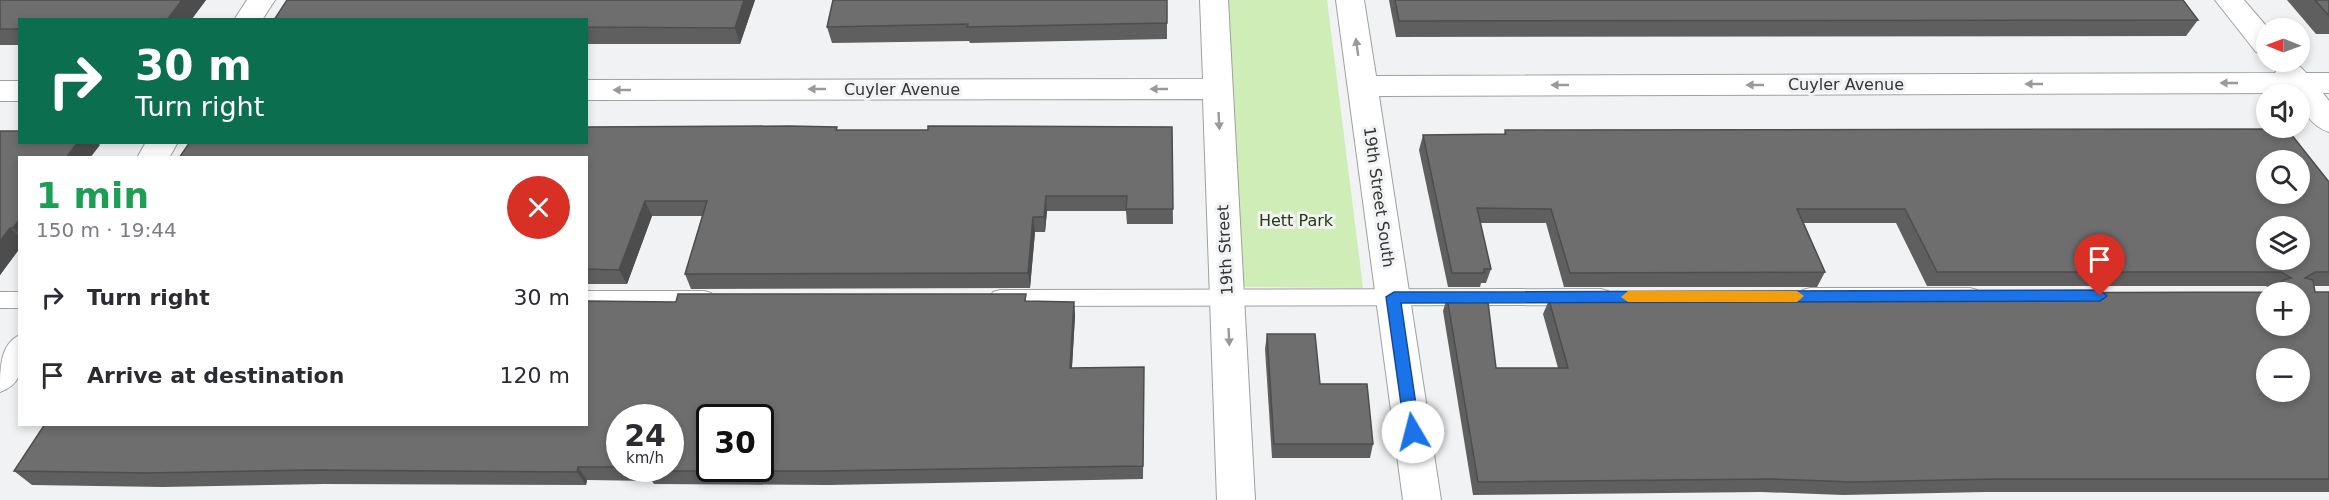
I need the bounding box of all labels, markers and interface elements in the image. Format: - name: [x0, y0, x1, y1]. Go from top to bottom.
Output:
- north arrow: [2256, 18, 2310, 72]
- map controls: [2256, 18, 2310, 402]
- one-way arrow: [1353, 38, 1362, 57]
- text: 30 m: [135, 41, 252, 90]
- icon: right: [36, 42, 114, 120]
- street label: Cuyler Avenue: [1788, 75, 1904, 94]
- one-way arrow: [2024, 79, 2043, 89]
- one-way arrow: [2219, 79, 2238, 88]
- street label: Cuyler Avenue: [844, 80, 960, 99]
- one-way arrow: [1550, 80, 1569, 90]
- one-way arrow: [1745, 80, 1764, 90]
- one-way arrow: [807, 84, 826, 94]
- one-way arrow: [1149, 84, 1168, 94]
- button: sound: [2256, 84, 2310, 138]
- one-way arrow: [612, 85, 631, 95]
- text: Turn right: [135, 91, 264, 122]
- one-way arrow: [1214, 112, 1223, 131]
- street label: 19th Street South: [1360, 125, 1398, 269]
- button: search: [2256, 150, 2310, 204]
- text: 1 min: [36, 175, 149, 216]
- button: close: [507, 176, 570, 239]
- street label: 19th Street: [1213, 204, 1237, 296]
- park label: Hett Park: [1259, 211, 1334, 230]
- button: layers: [2256, 216, 2310, 270]
- text: 150 m · 19:44: [36, 218, 177, 242]
- pin: [2074, 234, 2125, 296]
- icon: arrive: [2083, 243, 2116, 276]
- icon: right: [36, 281, 69, 314]
- button: +: [2256, 282, 2310, 336]
- text: Turn right: [87, 285, 210, 310]
- text: 30 m: [514, 285, 570, 310]
- one-way arrow: [1225, 328, 1234, 347]
- button: −: [2256, 348, 2310, 402]
- icon: arrive: [36, 359, 69, 392]
- text: Arrive at destination: [87, 363, 344, 388]
- text: 120 m: [500, 363, 570, 388]
- position arrow: [1381, 400, 1445, 464]
- speed limit sign: 30: [696, 404, 774, 482]
- text: 24: [624, 418, 666, 453]
- text: km/h: [626, 449, 664, 467]

